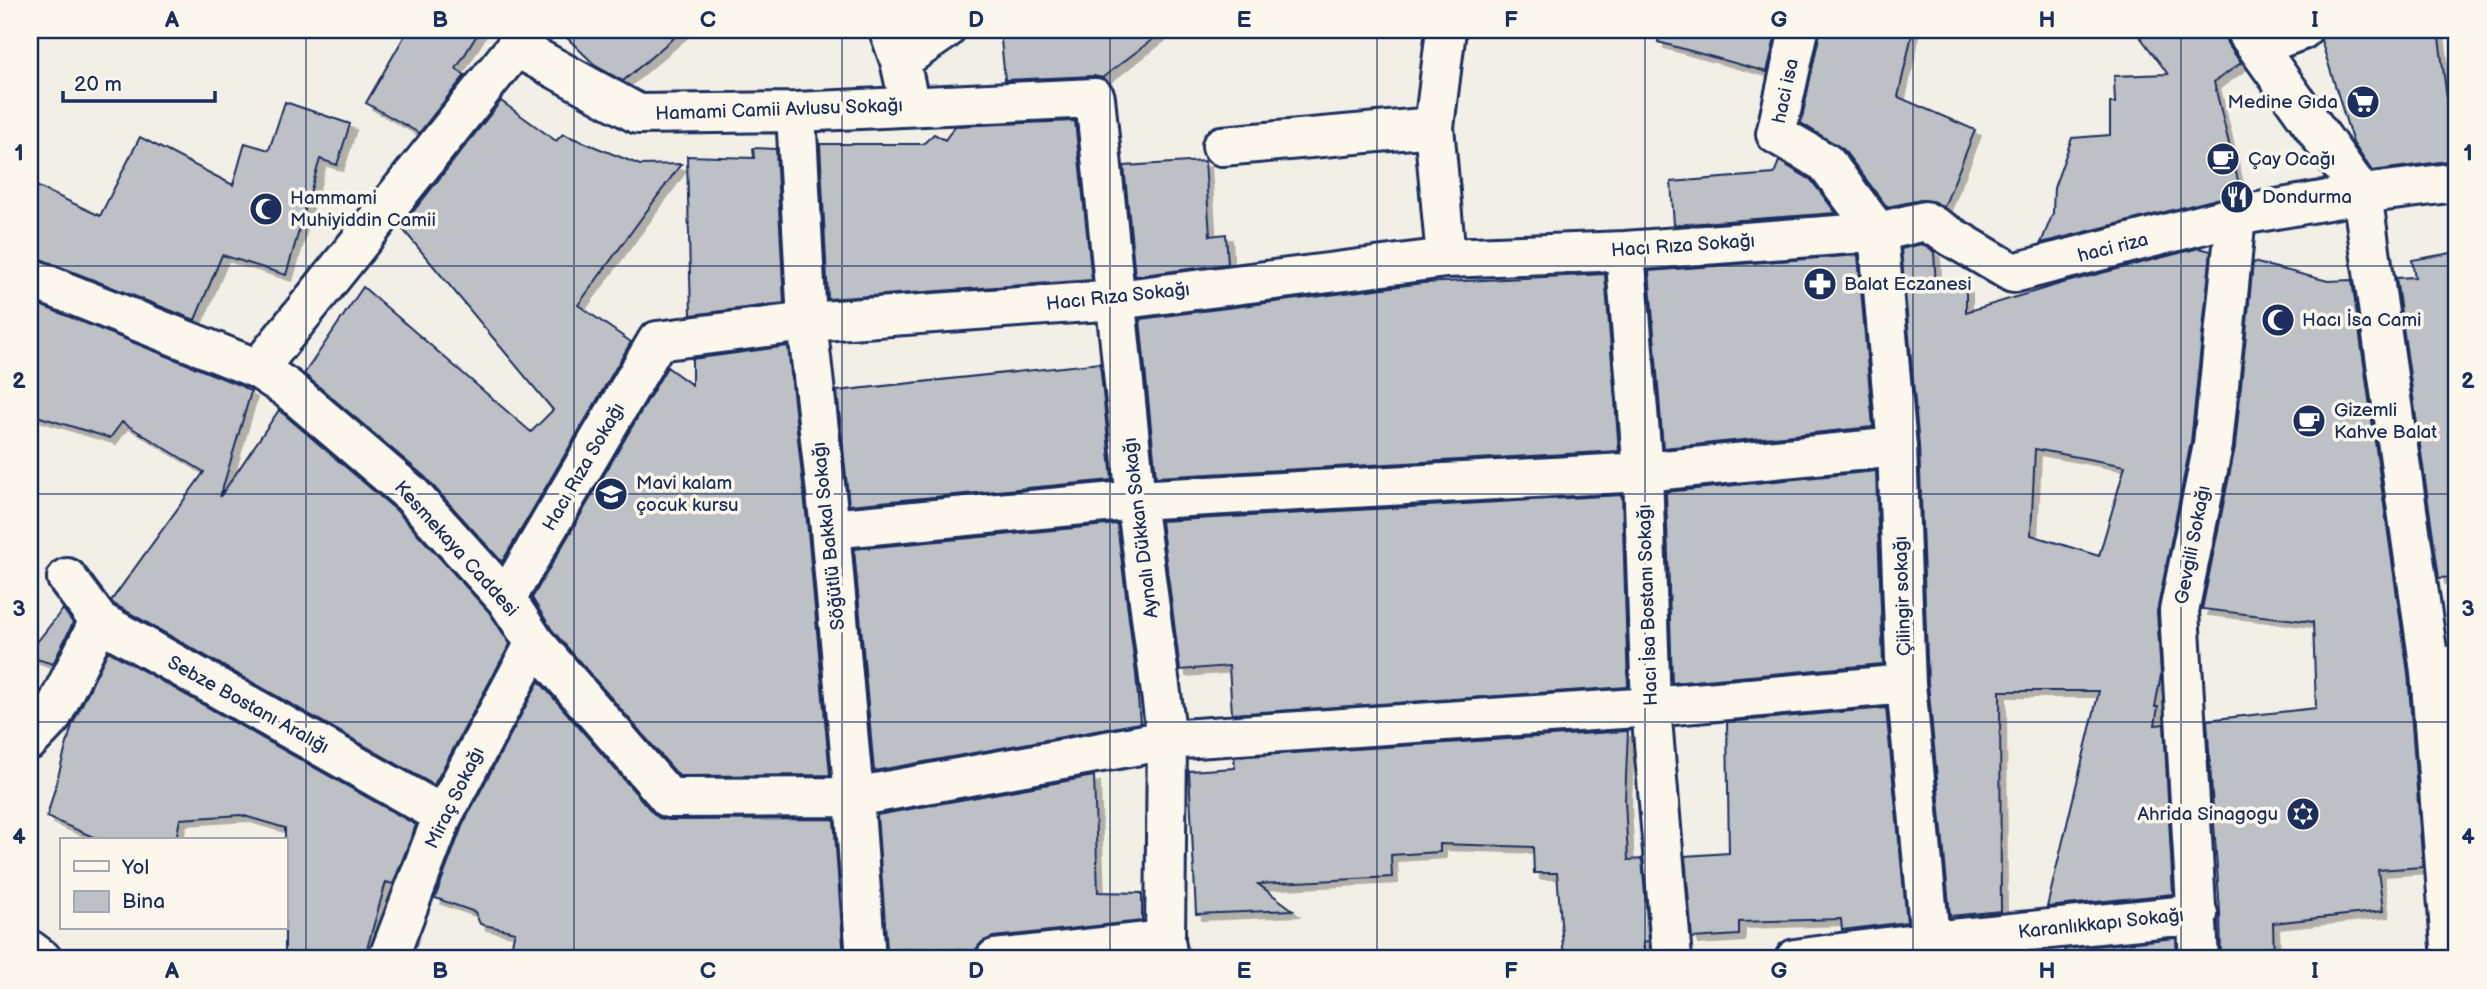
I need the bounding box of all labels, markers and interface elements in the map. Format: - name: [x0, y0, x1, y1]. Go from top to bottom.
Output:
- text: A: [164, 6, 180, 34]
- text: B: [432, 6, 448, 34]
- text: C: [700, 6, 716, 34]
- text: D: [968, 6, 984, 34]
- text: E: [1237, 6, 1252, 34]
- text: F: [1504, 6, 1518, 34]
- text: G: [1771, 6, 1788, 34]
- text: H: [2038, 6, 2056, 34]
- text: I: [2311, 6, 2319, 34]
- street label: haci isa: [1768, 57, 1804, 125]
- scale bar: [63, 60, 215, 104]
- text: 20 m: [74, 72, 122, 97]
- supermarket icon: Medine Gıda: [2344, 83, 2382, 121]
- place label: Medine Gıda: [2227, 91, 2338, 114]
- street label: Hamami Camii Avlusu Sokağı: [655, 94, 903, 126]
- text: 1: [14, 139, 24, 167]
- text: 1: [2463, 139, 2473, 167]
- cafe icon: Çay Ocağı: [2204, 140, 2242, 178]
- place label: Çay Ocağı: [2248, 148, 2335, 171]
- restaurant icon: Dondurma: [2218, 178, 2256, 216]
- place label: Dondurma: [2262, 186, 2352, 209]
- place label: Hammami Muhiyiddin Camii: [290, 187, 436, 232]
- mosque icon: Hammami Muhiyiddin Camii: [247, 190, 285, 228]
- street label: haci riza: [2075, 228, 2151, 268]
- street label: Hacı Rıza Sokağı: [1610, 229, 1756, 263]
- pharmacy icon: Balat Eczanesi: [1801, 265, 1839, 303]
- place label: Balat Eczanesi: [1844, 273, 1972, 296]
- street label: Hacı Rıza Sokağı: [1045, 278, 1191, 316]
- mosque icon: Hacı İsa Cami: [2259, 301, 2297, 339]
- place label: Hacı İsa Cami: [2302, 309, 2422, 332]
- text: 2: [12, 367, 26, 395]
- text: 2: [2461, 367, 2475, 395]
- street label: Hacı Rıza Sokağı: [538, 399, 630, 535]
- place label: Gizemli Kahve Balat: [2334, 399, 2437, 444]
- cafe icon: Gizemli Kahve Balat: [2290, 402, 2328, 440]
- street label: Aynalı Dükkan Sokağı: [1119, 436, 1163, 620]
- street label: Söğütlü Bakkal Sokağı: [808, 441, 850, 631]
- place label: Mavi kalam çocuk kursu: [636, 472, 739, 517]
- school or university icon: Mavi kalam çocuk kursu: [592, 475, 630, 513]
- street label: Kesmekaya Caddesi: [389, 476, 523, 622]
- street label: Gevgili Sokağı: [2170, 484, 2216, 606]
- street label: Hacı İsa Bostanı Sokağı: [1633, 504, 1663, 706]
- street label: Çilingir sokağı: [1889, 536, 1917, 656]
- text: 3: [12, 595, 26, 623]
- text: 3: [2461, 595, 2475, 623]
- street label: Sebze Bostanı Aralığı: [163, 651, 333, 759]
- street label: Miraç Sokağı: [420, 743, 490, 853]
- synagogue icon: Ahrida Sinagogu: [2284, 795, 2322, 833]
- place label: Ahrida Sinagogu: [2137, 803, 2278, 826]
- text: 4: [12, 823, 26, 851]
- text: 4: [2461, 823, 2475, 851]
- legend: [60, 838, 287, 930]
- text: Yol: [121, 855, 149, 880]
- text: Bina: [122, 889, 165, 914]
- street label: Karanlıkkapı Sokağı: [2017, 904, 2185, 944]
- text: A: [164, 957, 180, 985]
- text: B: [432, 957, 448, 985]
- text: C: [700, 957, 716, 985]
- text: D: [968, 957, 984, 985]
- text: E: [1237, 957, 1252, 985]
- text: F: [1504, 957, 1518, 985]
- text: G: [1771, 957, 1788, 985]
- text: H: [2038, 957, 2056, 985]
- text: I: [2311, 957, 2319, 985]

